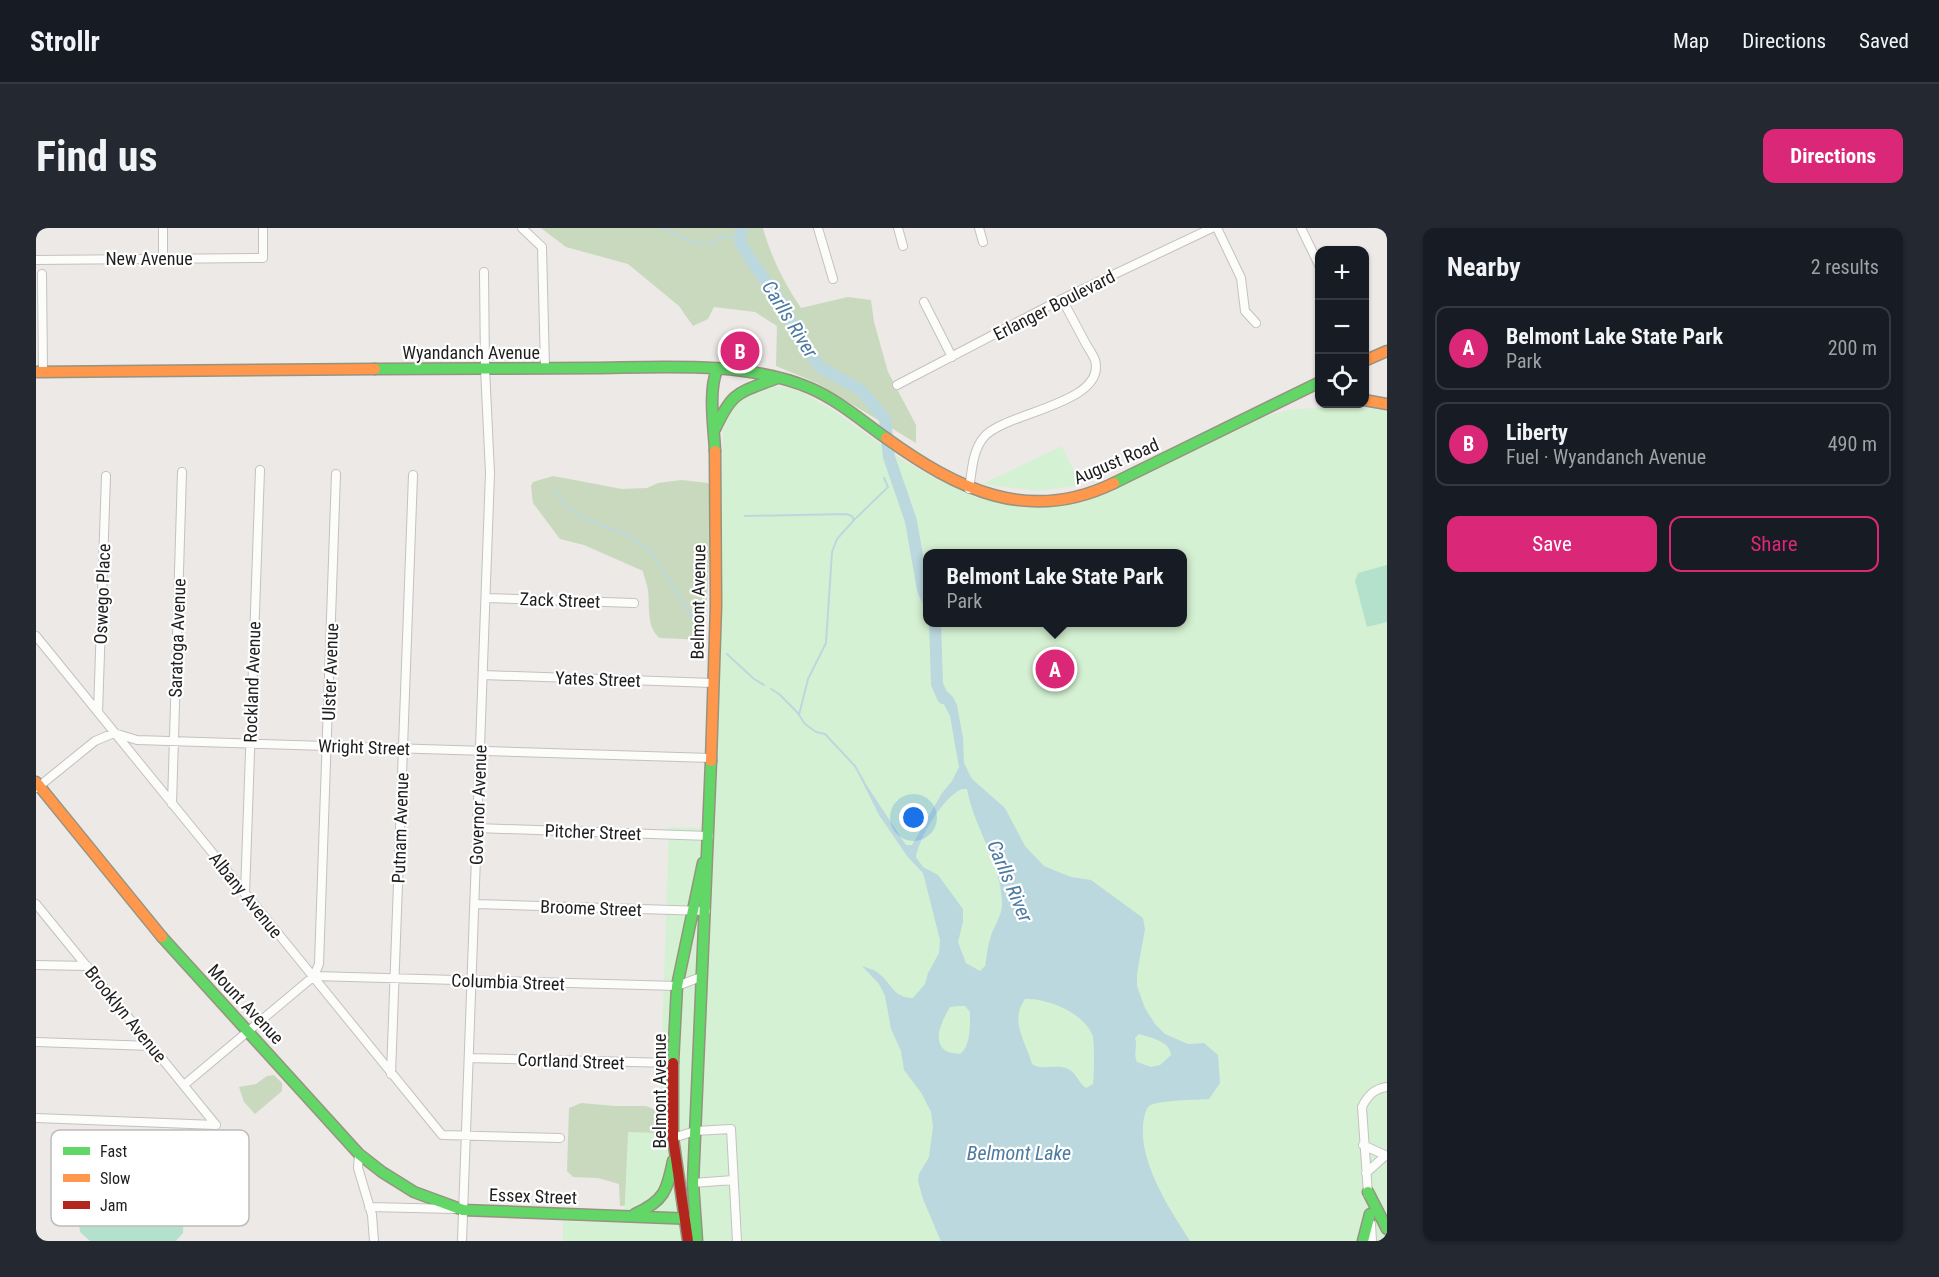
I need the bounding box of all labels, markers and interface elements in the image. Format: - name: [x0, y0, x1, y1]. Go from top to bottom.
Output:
- text: Strollr: [30, 25, 100, 58]
- text: Map: [1673, 29, 1709, 53]
- text: Directions: [1742, 29, 1826, 53]
- text: Saved: [1859, 29, 1909, 53]
- button: Directions: [1763, 129, 1903, 183]
- text: Find us: [36, 132, 157, 181]
- map controls: [1315, 246, 1369, 408]
- button: +: [1315, 246, 1369, 300]
- street label: New Avenue: [105, 248, 193, 269]
- text: Nearby: [1447, 252, 1521, 282]
- text: 2 results: [1811, 255, 1879, 279]
- street label: Erlanger Boulevard: [990, 265, 1118, 345]
- water label: Carlls River: [757, 276, 824, 363]
- button: −: [1315, 300, 1369, 354]
- text: Belmont Lake State Park: [1506, 324, 1723, 349]
- pin: B: [720, 328, 760, 374]
- text: A: [1463, 336, 1474, 360]
- text: 200 m: [1828, 336, 1877, 360]
- street label: Wyandanch Avenue: [402, 342, 540, 363]
- text: Park: [1506, 349, 1542, 373]
- button: locate: [1315, 354, 1369, 408]
- text: Liberty: [1506, 420, 1568, 445]
- text: B: [1463, 432, 1474, 456]
- text: 490 m: [1828, 432, 1877, 456]
- street label: August Road: [1070, 434, 1162, 488]
- text: Fuel · Wyandanch Avenue: [1506, 445, 1706, 469]
- button: Save: [1447, 516, 1657, 572]
- button: Share: [1669, 516, 1879, 572]
- street label: Oswego Place: [90, 543, 114, 645]
- street label: Belmont Avenue: [686, 544, 710, 660]
- popup: [923, 549, 1187, 627]
- text: Belmont Lake State Park: [947, 564, 1164, 589]
- street label: Saratoga Avenue: [164, 578, 190, 698]
- street label: Zack Street: [519, 588, 601, 612]
- text: Park: [947, 589, 982, 613]
- street label: Rockland Avenue: [239, 621, 265, 743]
- street label: Ulster Avenue: [318, 623, 342, 721]
- pin: A: [1036, 646, 1074, 692]
- street label: Yates Street: [555, 667, 641, 691]
- street label: Wright Street: [317, 735, 411, 759]
- street label: Governor Avenue: [465, 745, 491, 865]
- street label: Putnam Avenue: [388, 772, 412, 884]
- your location: [899, 803, 928, 832]
- street label: Pitcher Street: [544, 820, 642, 844]
- water label: Carlls River: [982, 837, 1038, 926]
- street label: Albany Avenue: [205, 848, 287, 942]
- street label: Broome Street: [540, 896, 642, 920]
- street label: Mount Avenue: [204, 960, 288, 1048]
- street label: Brooklyn Avenue: [81, 962, 171, 1066]
- street label: Columbia Street: [451, 970, 565, 994]
- street label: Belmont Avenue: [649, 1034, 670, 1148]
- street label: Cortland Street: [517, 1049, 625, 1073]
- legend: [51, 1130, 249, 1226]
- water label: Belmont Lake: [967, 1141, 1071, 1165]
- text: Fast: [100, 1142, 127, 1161]
- text: Slow: [100, 1169, 130, 1188]
- street label: Essex Street: [489, 1184, 577, 1208]
- text: Jam: [100, 1196, 127, 1215]

